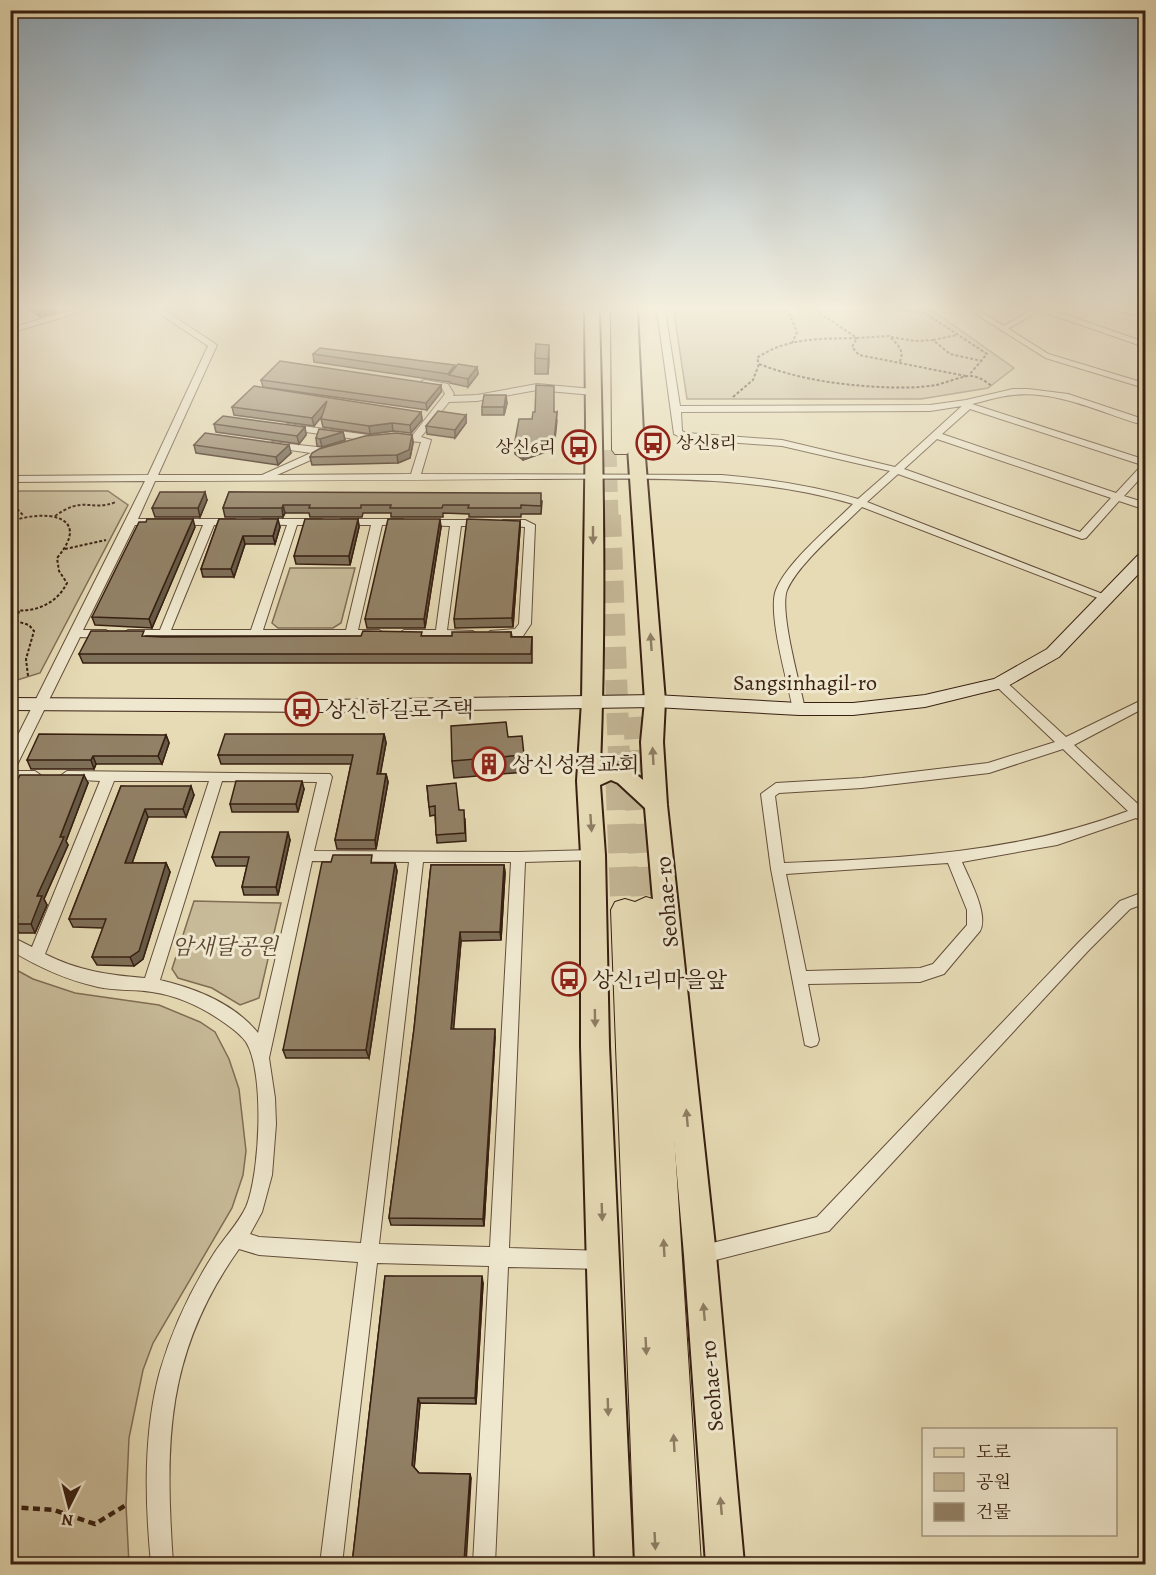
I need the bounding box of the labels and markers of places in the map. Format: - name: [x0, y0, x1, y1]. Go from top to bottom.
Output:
- bus stop icon: 상신8리: [635, 425, 671, 461]
- bus stop icon: 상신6리: [561, 429, 597, 465]
- place label: 상신8리: [676, 431, 737, 455]
- place label: 상신6리: [496, 435, 556, 459]
- bus stop icon: 상신하길로주택: [284, 691, 320, 727]
- place label: 상신하길로주택: [325, 695, 474, 725]
- building icon: 상신성결교회: [471, 746, 507, 782]
- place label: 상신성결교회: [512, 750, 640, 780]
- bus stop icon: 상신1리마을앞: [551, 961, 587, 997]
- place label: 상신1리마을앞: [592, 965, 728, 995]

